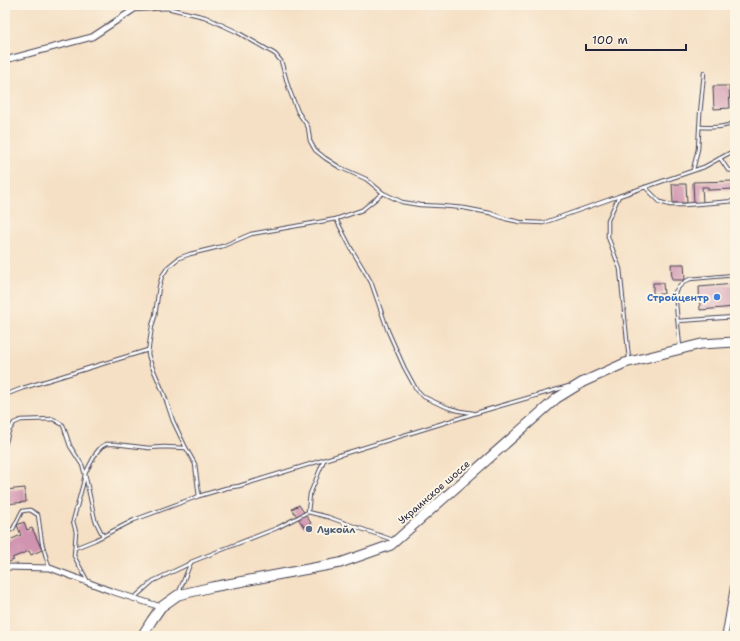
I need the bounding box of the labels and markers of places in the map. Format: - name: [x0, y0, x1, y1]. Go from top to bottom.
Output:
- place label: Стройцентр: [647, 291, 709, 304]
- marker: Стройцентр: [712, 292, 722, 302]
- place label: Лукойл: [317, 523, 355, 536]
- marker: Лукойл: [304, 524, 314, 534]

